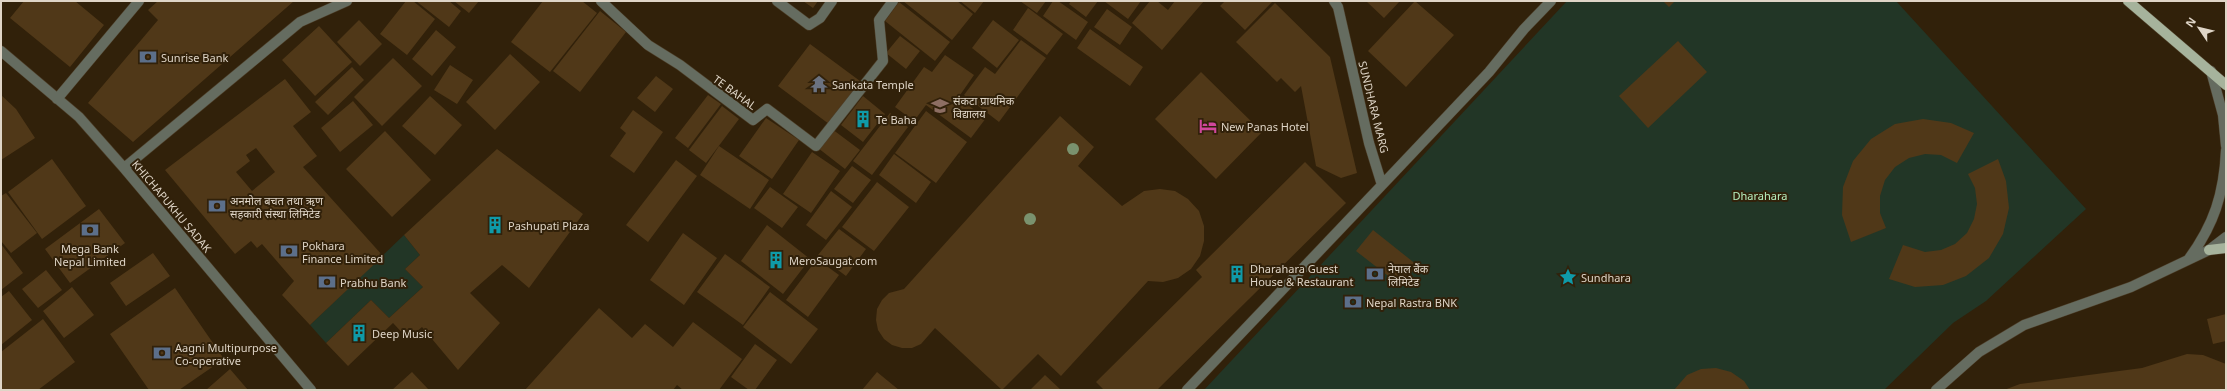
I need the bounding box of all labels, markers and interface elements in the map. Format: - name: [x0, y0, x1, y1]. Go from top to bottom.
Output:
- north arrow: [2179, 8, 2219, 48]
- text: N: [2182, 14, 2199, 30]
- bank icon: Sunrise Bank: [138, 47, 158, 67]
- place label: Sunrise Bank: [161, 50, 228, 65]
- street label: SUNDHARA MARG: [1355, 59, 1393, 155]
- street label: TE BAHAL: [710, 71, 760, 113]
- temple icon: Sankata Temple: [809, 74, 829, 94]
- place label: Sankata Temple: [832, 77, 914, 92]
- place label: संकटा प्राथमिक विद्यालय: [953, 93, 1015, 121]
- school or university icon: संकटा प्राथमिक विद्यालय: [930, 96, 950, 116]
- building icon: Te Baha: [853, 109, 873, 129]
- place label: Te Baha: [876, 112, 917, 127]
- hotel icon: New Panas Hotel: [1198, 116, 1218, 136]
- place label: New Panas Hotel: [1221, 119, 1309, 134]
- street label: KHICHAPUKHU SADAK: [129, 157, 215, 255]
- park label: Dharahara: [1733, 188, 1787, 203]
- place label: अनमोल बचत तथा ऋण सहकारी संस्था लिमिटेड: [230, 193, 324, 221]
- bank icon: अनमोल बचत तथा ऋण सहकारी संस्था लिमिटेड: [207, 196, 227, 216]
- building icon: Pashupati Plaza: [485, 215, 505, 235]
- place label: Pashupati Plaza: [508, 218, 589, 233]
- bank icon: Mega Bank Nepal Limited: [80, 220, 100, 240]
- place label: Pokhara Finance Limited: [302, 238, 383, 266]
- place label: Mega Bank Nepal Limited: [54, 241, 126, 269]
- bank icon: Pokhara Finance Limited: [279, 241, 299, 261]
- building icon: MeroSaugat.com: [766, 250, 786, 270]
- place label: MeroSaugat.com: [789, 253, 877, 268]
- place label: Dharahara Guest House & Restaurant: [1250, 261, 1353, 289]
- place label: नेपाल बैंक लिमिटेड: [1388, 261, 1429, 289]
- building icon: Dharahara Guest House & Restaurant: [1227, 264, 1247, 284]
- bank icon: नेपाल बैंक लिमिटेड: [1365, 264, 1385, 284]
- place icon: Sundhara: [1558, 267, 1578, 287]
- place label: Sundhara: [1581, 270, 1631, 285]
- bank icon: Prabhu Bank: [317, 272, 337, 292]
- place label: Prabhu Bank: [340, 275, 406, 290]
- bank icon: Nepal Rastra BNK: [1343, 292, 1363, 312]
- place label: Nepal Rastra BNK: [1366, 295, 1457, 310]
- building icon: Deep Music: [349, 323, 369, 343]
- place label: Deep Music: [372, 326, 432, 341]
- place label: Aagni Multipurpose Co-operative: [175, 340, 277, 368]
- bank icon: Aagni Multipurpose Co-operative: [152, 343, 172, 363]

